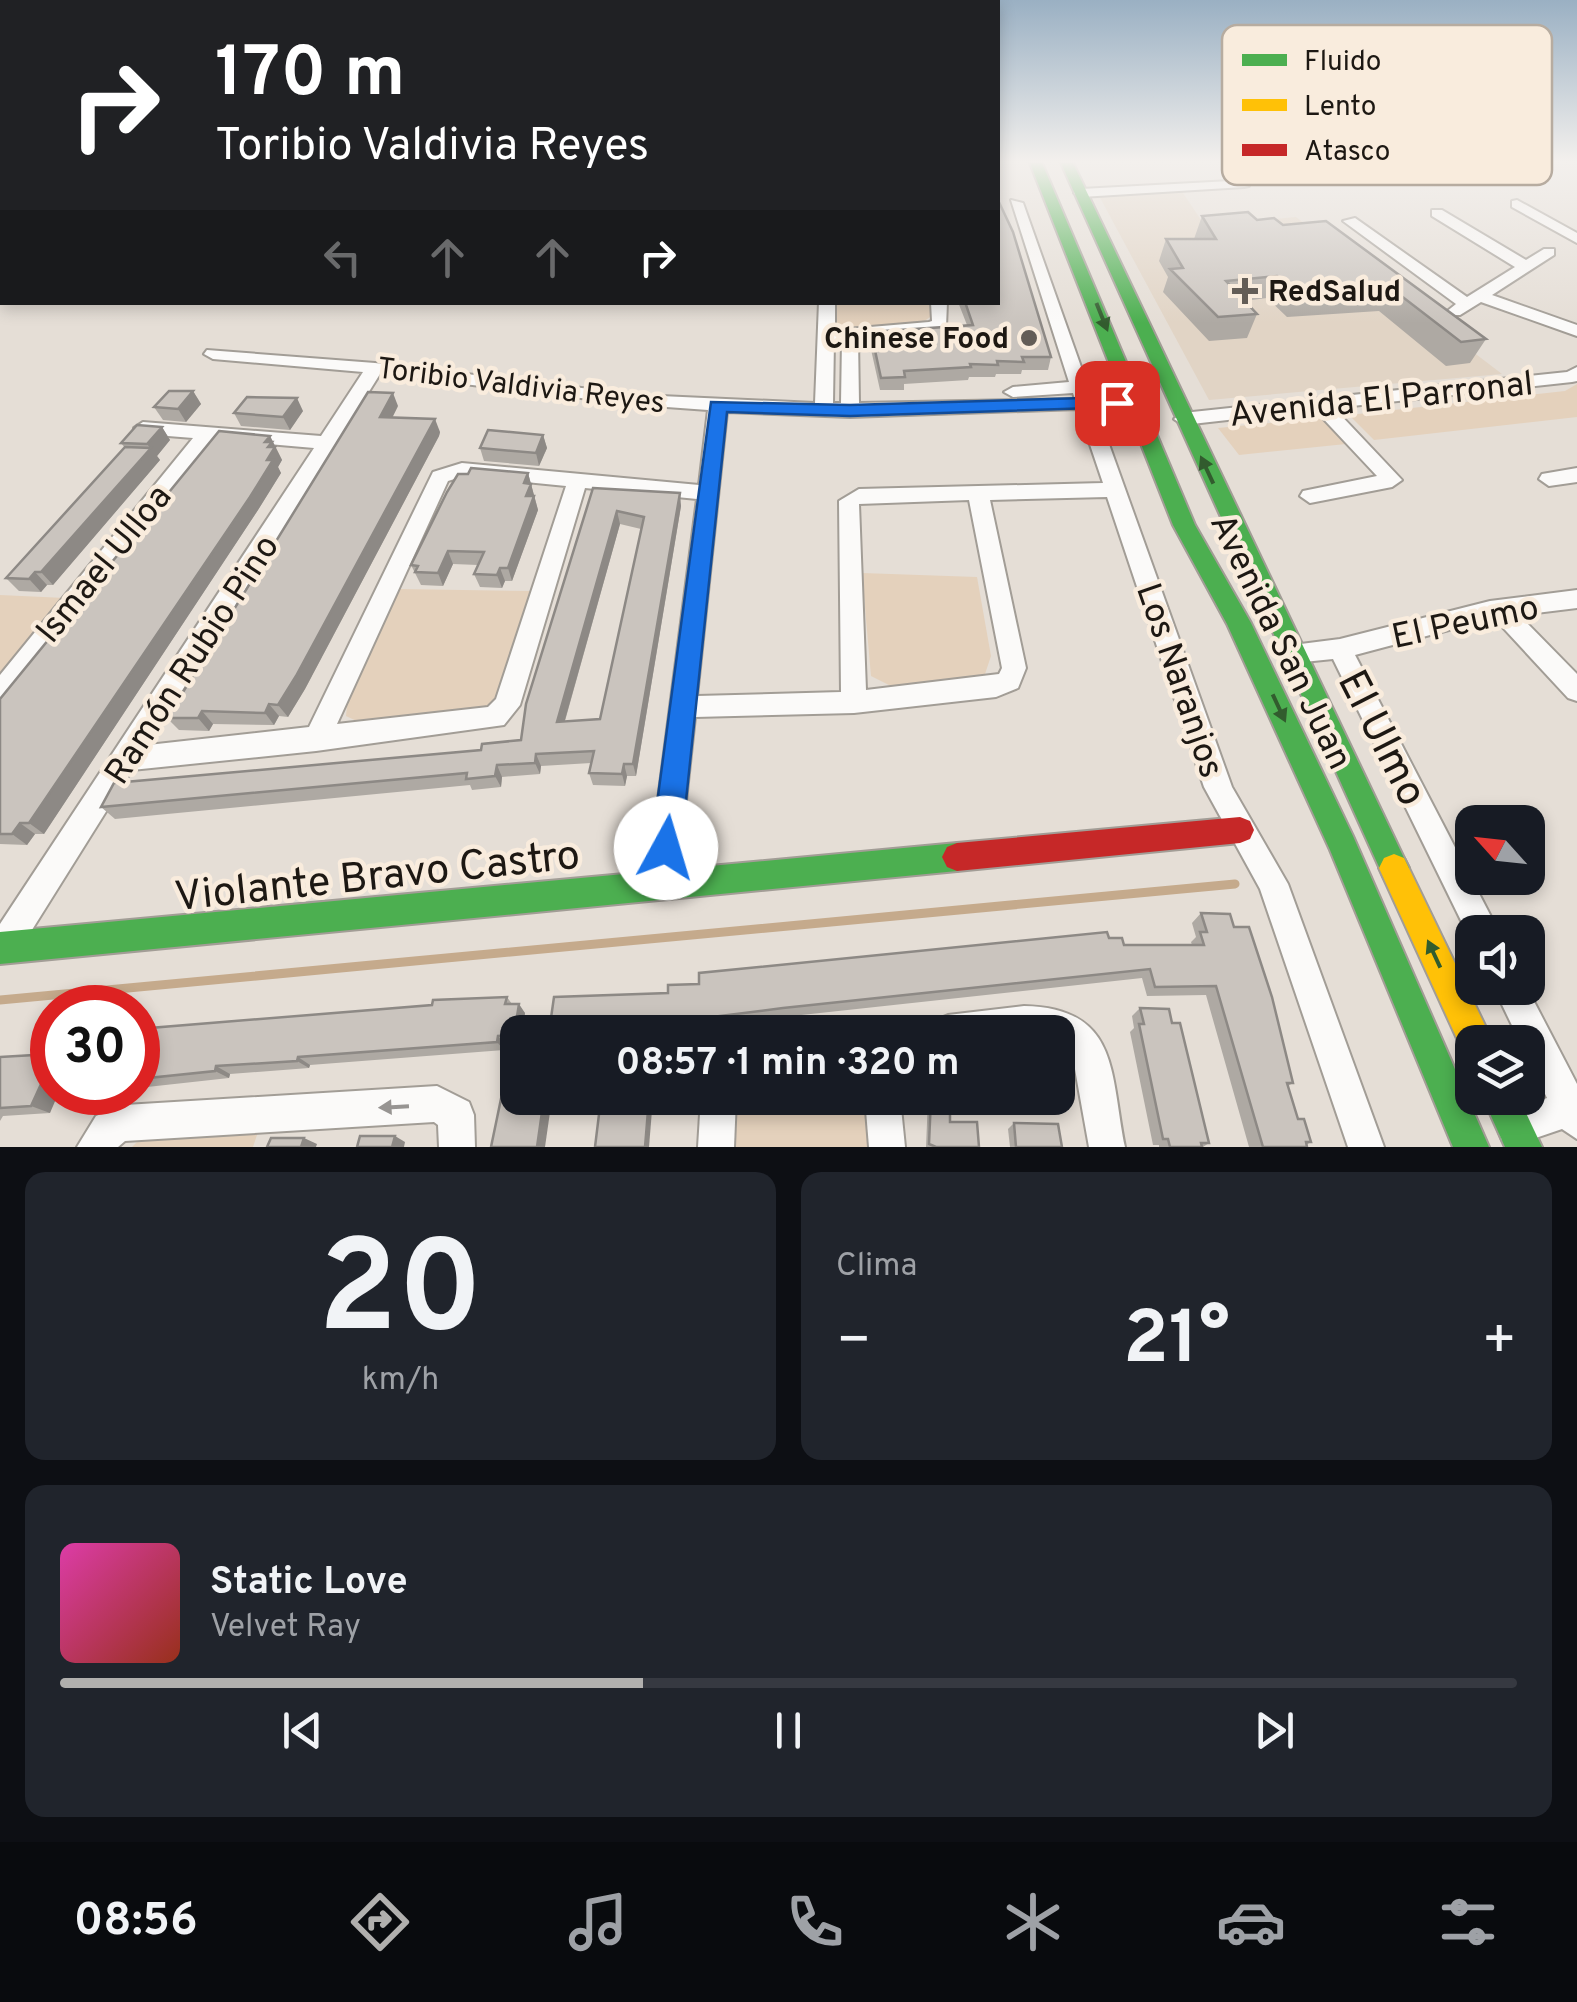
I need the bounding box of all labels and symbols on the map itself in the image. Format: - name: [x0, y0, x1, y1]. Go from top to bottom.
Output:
- legend: [1222, 25, 1552, 185]
- text: Fluido: [1304, 45, 1381, 81]
- text: Lento: [1304, 90, 1376, 126]
- text: Atasco: [1304, 135, 1390, 171]
- place label: RedSalud: [1268, 275, 1401, 312]
- marker: RedSalud: [1232, 278, 1258, 304]
- one-way arrow: [1094, 302, 1110, 332]
- place label: Chinese Food: [824, 322, 1009, 359]
- marker: Chinese Food: [1018, 327, 1040, 349]
- street label: Toribio Valdivia Reyes: [375, 351, 667, 423]
- pin: [1075, 361, 1160, 446]
- street label: Avenida El Parronal: [1227, 363, 1535, 439]
- one-way arrow: [1198, 455, 1215, 484]
- street label: Ismael Ulloa: [28, 477, 183, 653]
- street label: Avenida San Juan: [1198, 507, 1360, 777]
- street label: Ramón Rubio Pino: [96, 528, 291, 794]
- street label: Los Naranjos: [1124, 578, 1232, 784]
- street label: El Peumo: [1388, 587, 1543, 661]
- street label: El Ulmo: [1323, 662, 1437, 816]
- one-way arrow: [1270, 694, 1287, 723]
- position arrow: [614, 796, 718, 900]
- north arrow: [1455, 805, 1545, 895]
- street label: Violante Bravo Castro: [172, 831, 583, 926]
- one-way arrow: [1426, 939, 1443, 968]
- speed limit sign: 30: [30, 985, 160, 1115]
- one-way arrow: [378, 1099, 410, 1115]

